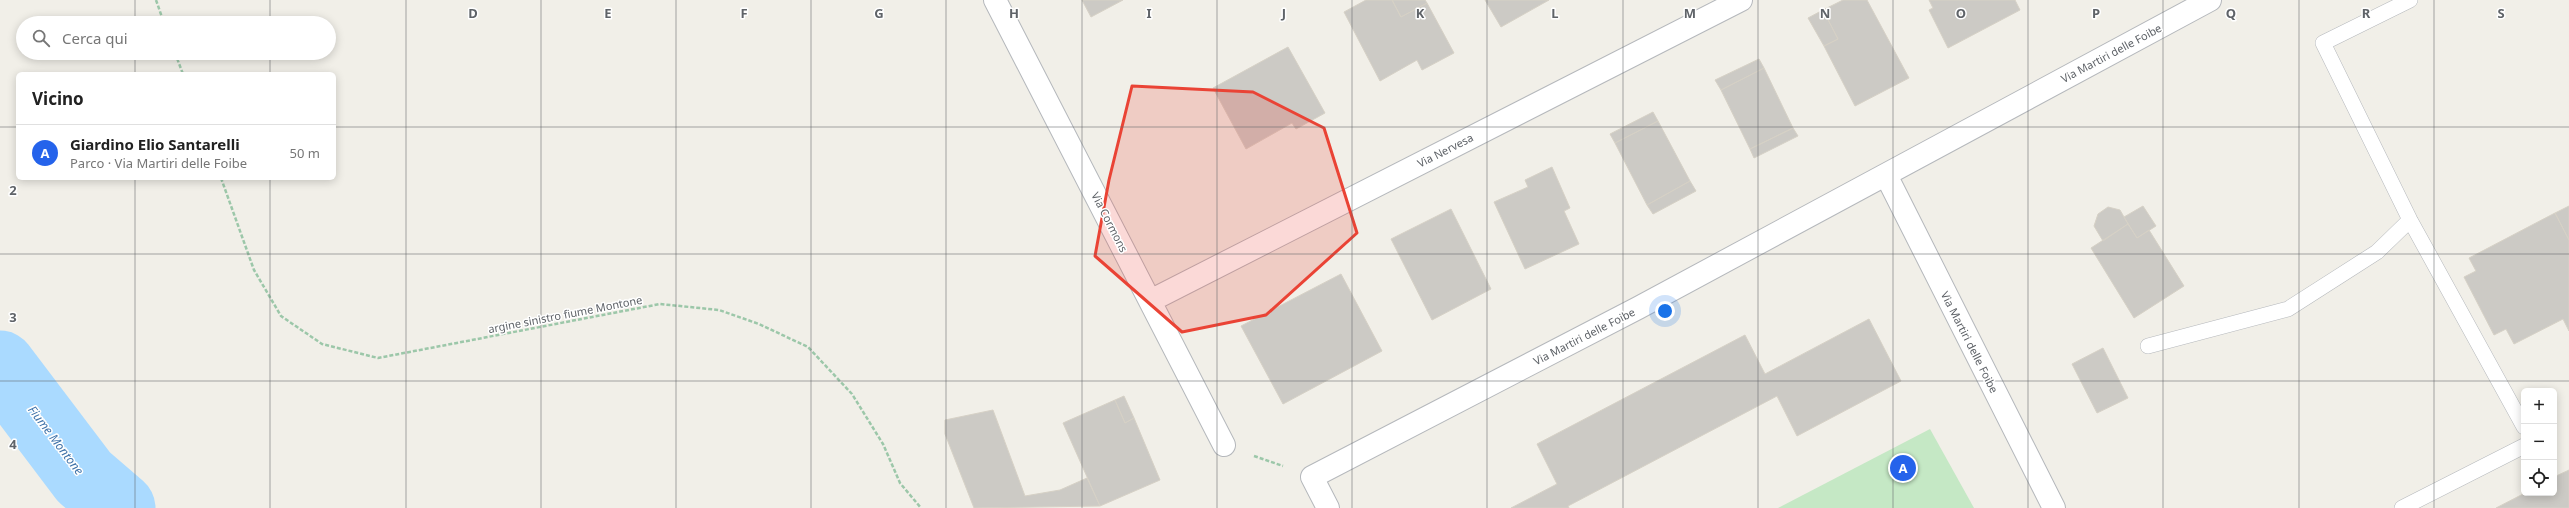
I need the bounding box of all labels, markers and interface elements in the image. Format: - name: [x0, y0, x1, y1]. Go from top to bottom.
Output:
- text: D: [468, 4, 478, 22]
- text: E: [604, 4, 612, 22]
- text: F: [740, 4, 748, 22]
- text: G: [874, 4, 884, 22]
- text: H: [1009, 4, 1019, 22]
- text: I: [1146, 4, 1152, 22]
- text: J: [1281, 4, 1286, 22]
- text: K: [1416, 4, 1425, 22]
- text: L: [1551, 4, 1559, 22]
- text: M: [1684, 4, 1696, 22]
- text: N: [1820, 4, 1830, 22]
- text: O: [1956, 4, 1966, 22]
- text: P: [2092, 4, 2100, 22]
- text: Q: [2226, 4, 2236, 22]
- text: R: [2362, 4, 2371, 22]
- text: S: [2497, 4, 2505, 22]
- search box: [16, 16, 336, 60]
- street label: Via Martiri delle Foibe: [2058, 20, 2164, 86]
- icon: search: [30, 27, 52, 49]
- text: Cerca qui: [62, 28, 128, 48]
- text: Vicino: [32, 87, 84, 110]
- street label: Via Nervesa: [1415, 130, 1475, 170]
- text: Giardino Elio Santarelli: [70, 134, 240, 154]
- text: A: [41, 144, 50, 162]
- text: 50 m: [290, 144, 320, 162]
- text: Parco · Via Martiri delle Foibe: [70, 154, 247, 172]
- text: 2: [9, 181, 17, 199]
- street label: Via Cormons: [1088, 189, 1132, 255]
- street label: Via Martiri delle Foibe: [1938, 289, 2002, 395]
- street label: argine sinistro fiume Montone: [487, 292, 643, 336]
- your location: [1655, 301, 1675, 321]
- street label: Via Martiri delle Foibe: [1531, 304, 1637, 368]
- text: 3: [9, 308, 17, 326]
- map controls: [2521, 388, 2557, 496]
- button: +: [2521, 388, 2557, 424]
- water label: Fiume Montone: [24, 402, 88, 478]
- button: −: [2521, 424, 2557, 460]
- text: 4: [9, 435, 17, 453]
- pin: A: [1890, 453, 1916, 483]
- button: locate: [2521, 460, 2557, 496]

